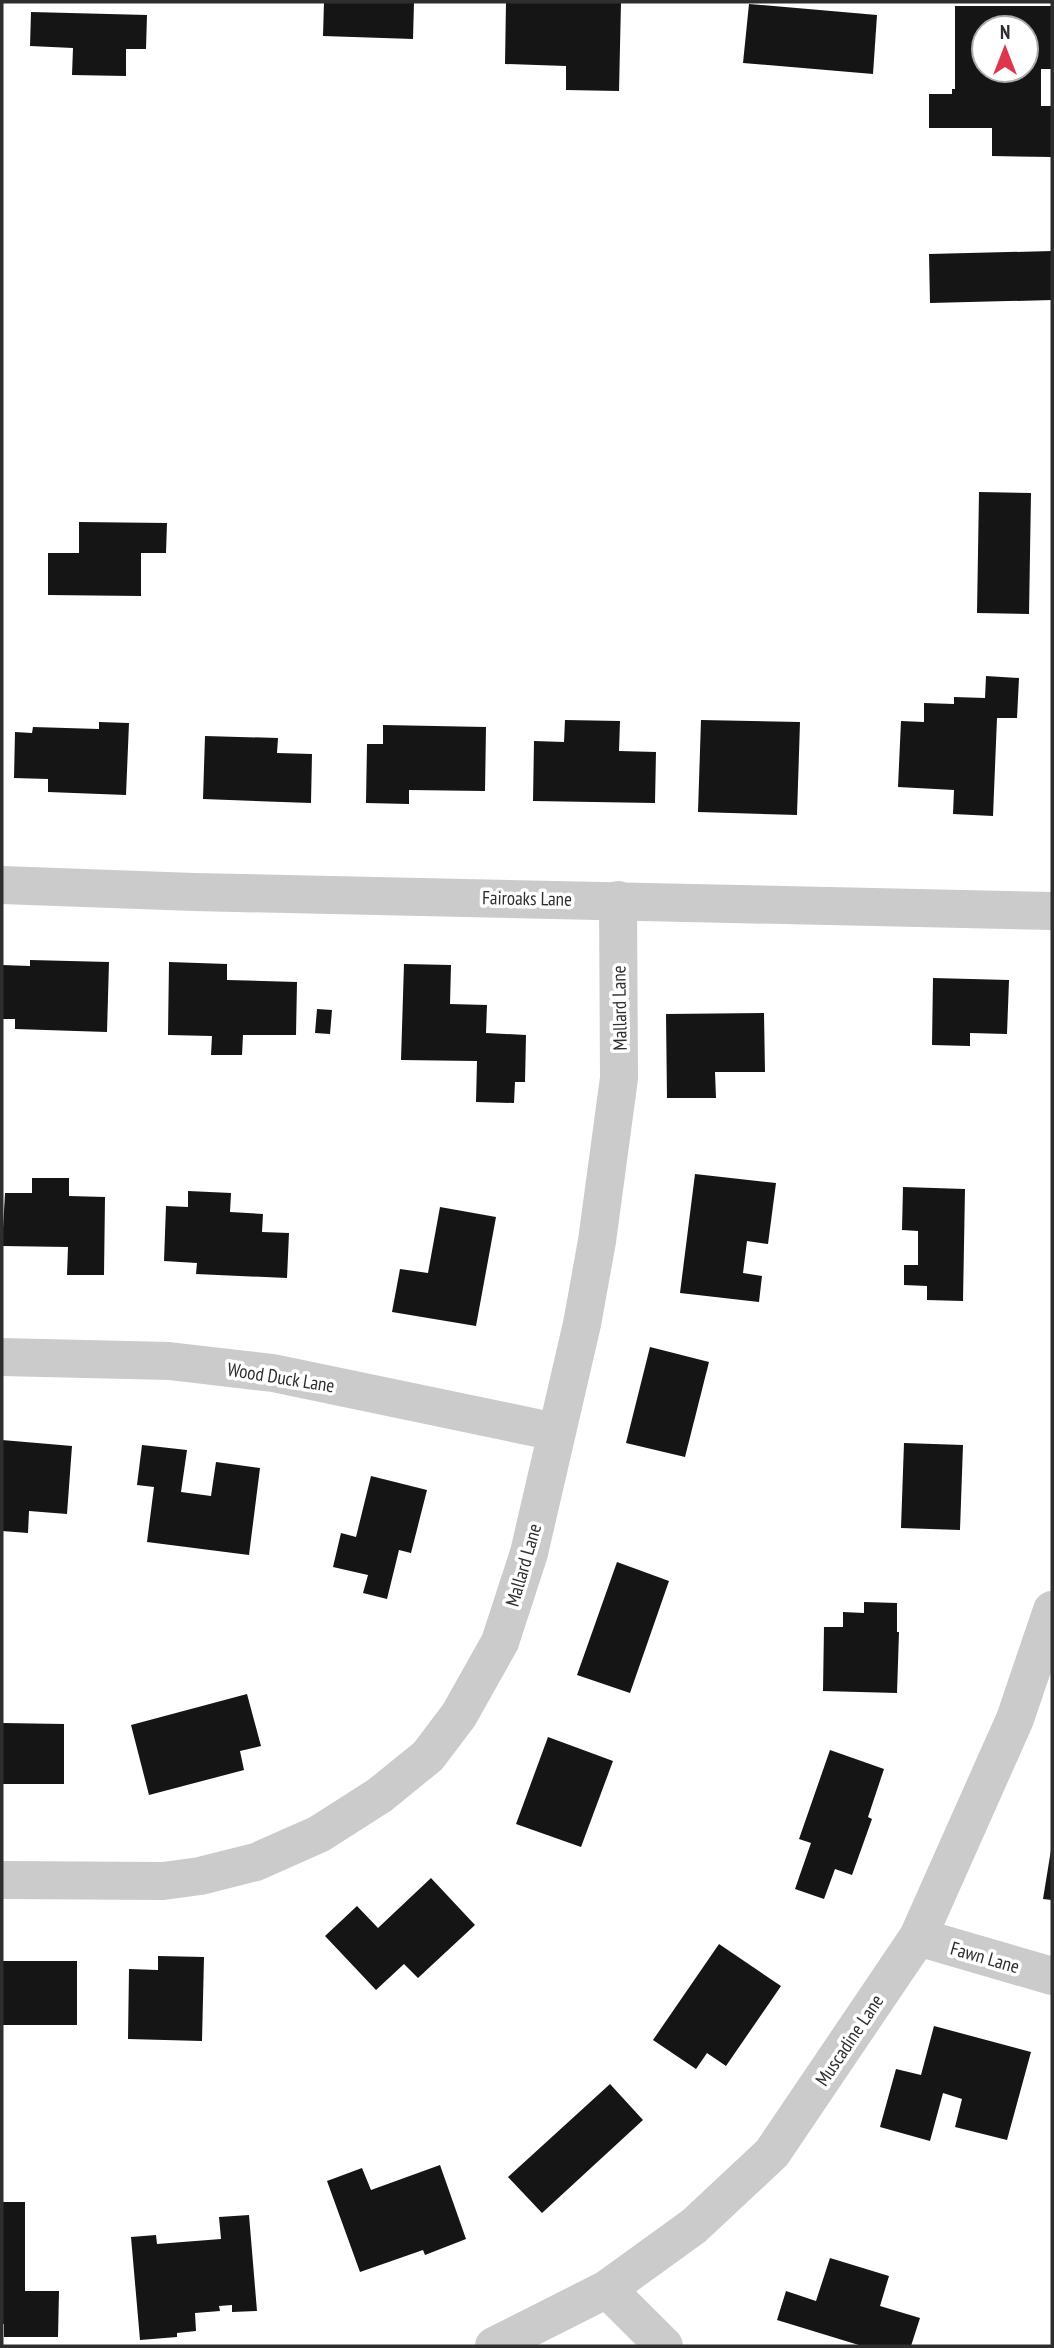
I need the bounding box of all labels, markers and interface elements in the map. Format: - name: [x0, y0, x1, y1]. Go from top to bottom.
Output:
- north arrow: [970, 14, 1040, 84]
- text: N: [1000, 20, 1010, 44]
- street label: Fairoaks Lane: [482, 885, 572, 911]
- street label: Mallard Lane: [606, 965, 632, 1051]
- street label: Wood Duck Lane: [226, 1357, 336, 1397]
- street label: Mallard Lane: [500, 1521, 546, 1609]
- street label: Fawn Lane: [948, 1936, 1022, 1978]
- street label: Muscadine Lane: [810, 1990, 888, 2090]

